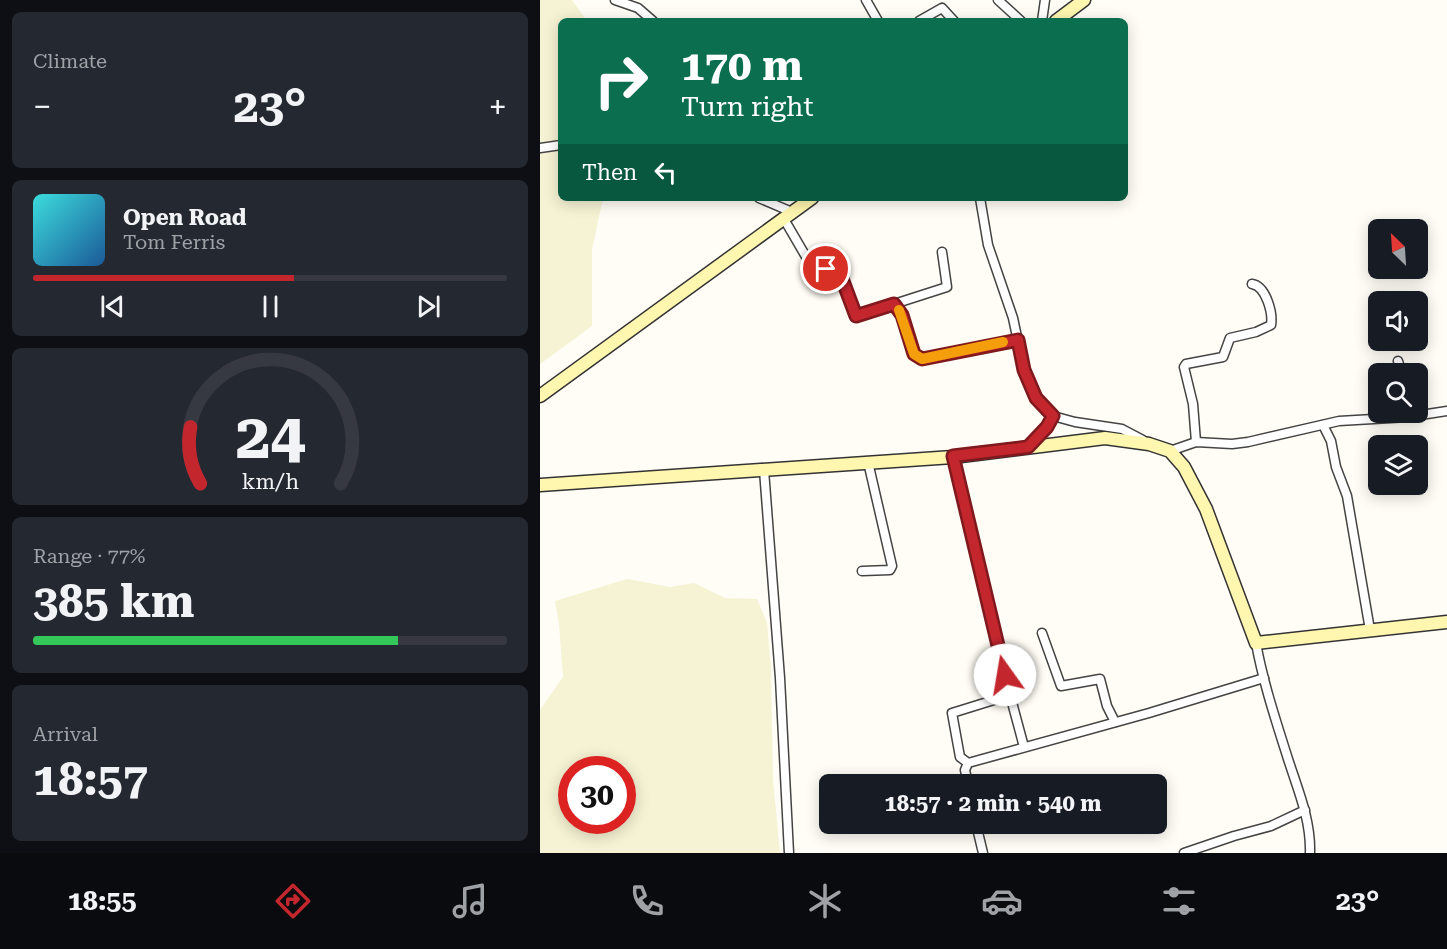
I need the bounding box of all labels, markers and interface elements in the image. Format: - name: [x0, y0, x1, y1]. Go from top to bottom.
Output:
- text: 170 m: [681, 41, 803, 90]
- icon: right: [582, 42, 660, 120]
- text: Climate: [33, 49, 107, 73]
- text: 23°: [234, 80, 306, 133]
- text: −: [33, 87, 51, 126]
- text: +: [489, 87, 507, 126]
- text: Turn right: [681, 91, 814, 123]
- icon: left: [649, 156, 682, 189]
- text: Then: [582, 160, 637, 185]
- text: Open Road: [123, 205, 246, 230]
- north arrow: [1368, 219, 1428, 279]
- map controls: [1368, 219, 1428, 495]
- text: Tom Ferris: [123, 230, 225, 254]
- pin: [800, 243, 851, 294]
- icon: arrive: [809, 252, 842, 285]
- icon: previous: [96, 290, 129, 323]
- icon: pause: [254, 290, 287, 323]
- icon: next: [412, 290, 445, 323]
- button: sound: [1368, 291, 1428, 351]
- button: search: [1368, 363, 1428, 423]
- text: 24: [235, 400, 305, 473]
- button: layers: [1368, 435, 1428, 495]
- text: km/h: [241, 469, 299, 494]
- text: Range · 77%: [33, 544, 145, 568]
- text: 385 km: [33, 575, 194, 628]
- position arrow: [973, 643, 1037, 707]
- text: Arrival: [33, 722, 98, 746]
- text: 18:57: [33, 753, 148, 806]
- speed limit sign: 30: [558, 756, 636, 834]
- text: 18:57 · 2 min · 540 m: [884, 791, 1102, 816]
- icon: directions: [272, 880, 314, 922]
- icon: music: [449, 880, 491, 922]
- icon: phone: [626, 880, 668, 922]
- icon: climate: [804, 880, 846, 922]
- icon: car: [981, 880, 1023, 922]
- icon: filters: [1158, 880, 1200, 922]
- text: 18:55: [68, 885, 137, 917]
- text: 23°: [1336, 885, 1379, 917]

